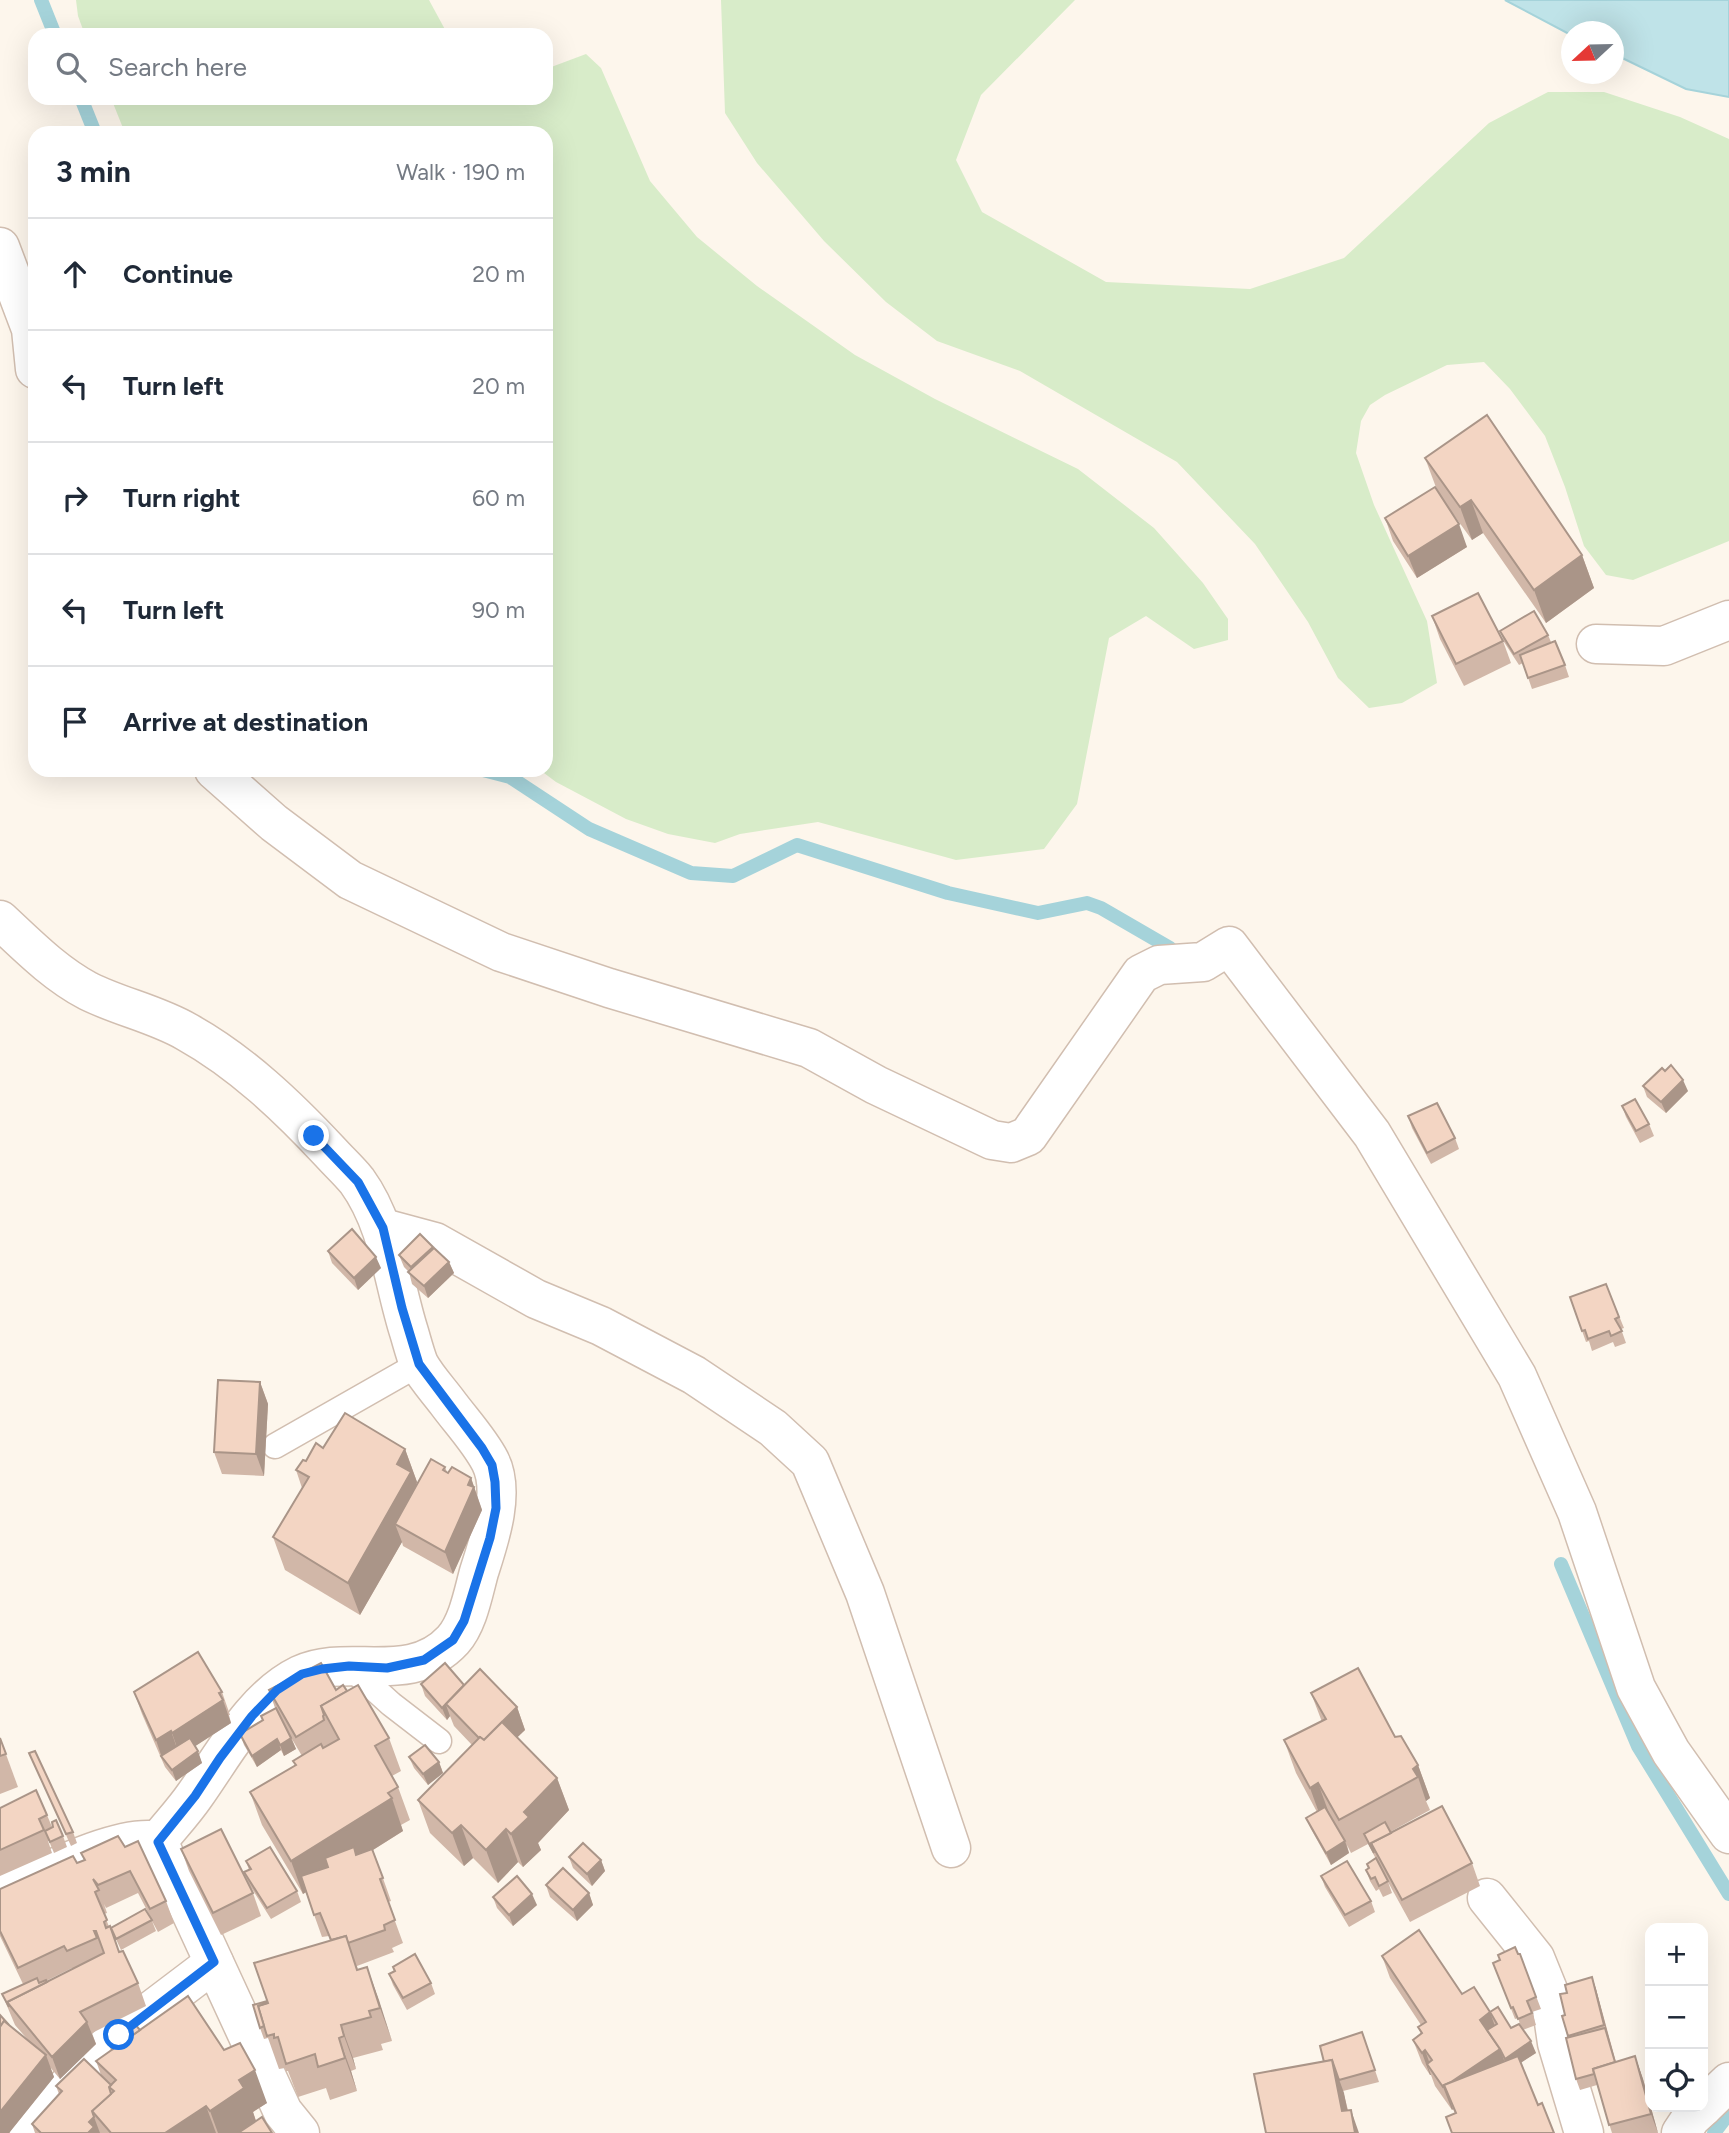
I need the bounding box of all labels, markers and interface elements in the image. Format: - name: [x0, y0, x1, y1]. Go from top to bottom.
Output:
- north arrow: [1561, 21, 1624, 84]
- search box: [28, 28, 553, 105]
- icon: search: [52, 48, 90, 86]
- text: Search here: [108, 51, 247, 83]
- text: 3 min: [56, 153, 131, 190]
- text: Walk · 190 m: [396, 158, 525, 186]
- icon: ahead: [56, 255, 94, 293]
- text: Continue: [123, 258, 233, 290]
- text: 20 m: [472, 260, 525, 288]
- icon: left: [56, 367, 94, 405]
- text: Turn left: [123, 370, 224, 402]
- text: 20 m: [472, 372, 525, 400]
- icon: right: [56, 479, 94, 517]
- text: Turn right: [123, 482, 240, 514]
- text: 60 m: [472, 484, 525, 512]
- icon: left: [56, 591, 94, 629]
- text: Turn left: [123, 594, 224, 626]
- text: 90 m: [472, 596, 525, 624]
- icon: arrive: [56, 703, 94, 741]
- text: Arrive at destination: [123, 706, 368, 738]
- route end: [298, 1120, 329, 1151]
- map controls: [1645, 1923, 1708, 2112]
- button: +: [1645, 1923, 1708, 1986]
- button: −: [1645, 1986, 1708, 2049]
- route start: [103, 2019, 134, 2050]
- button: locate: [1645, 2049, 1708, 2112]

